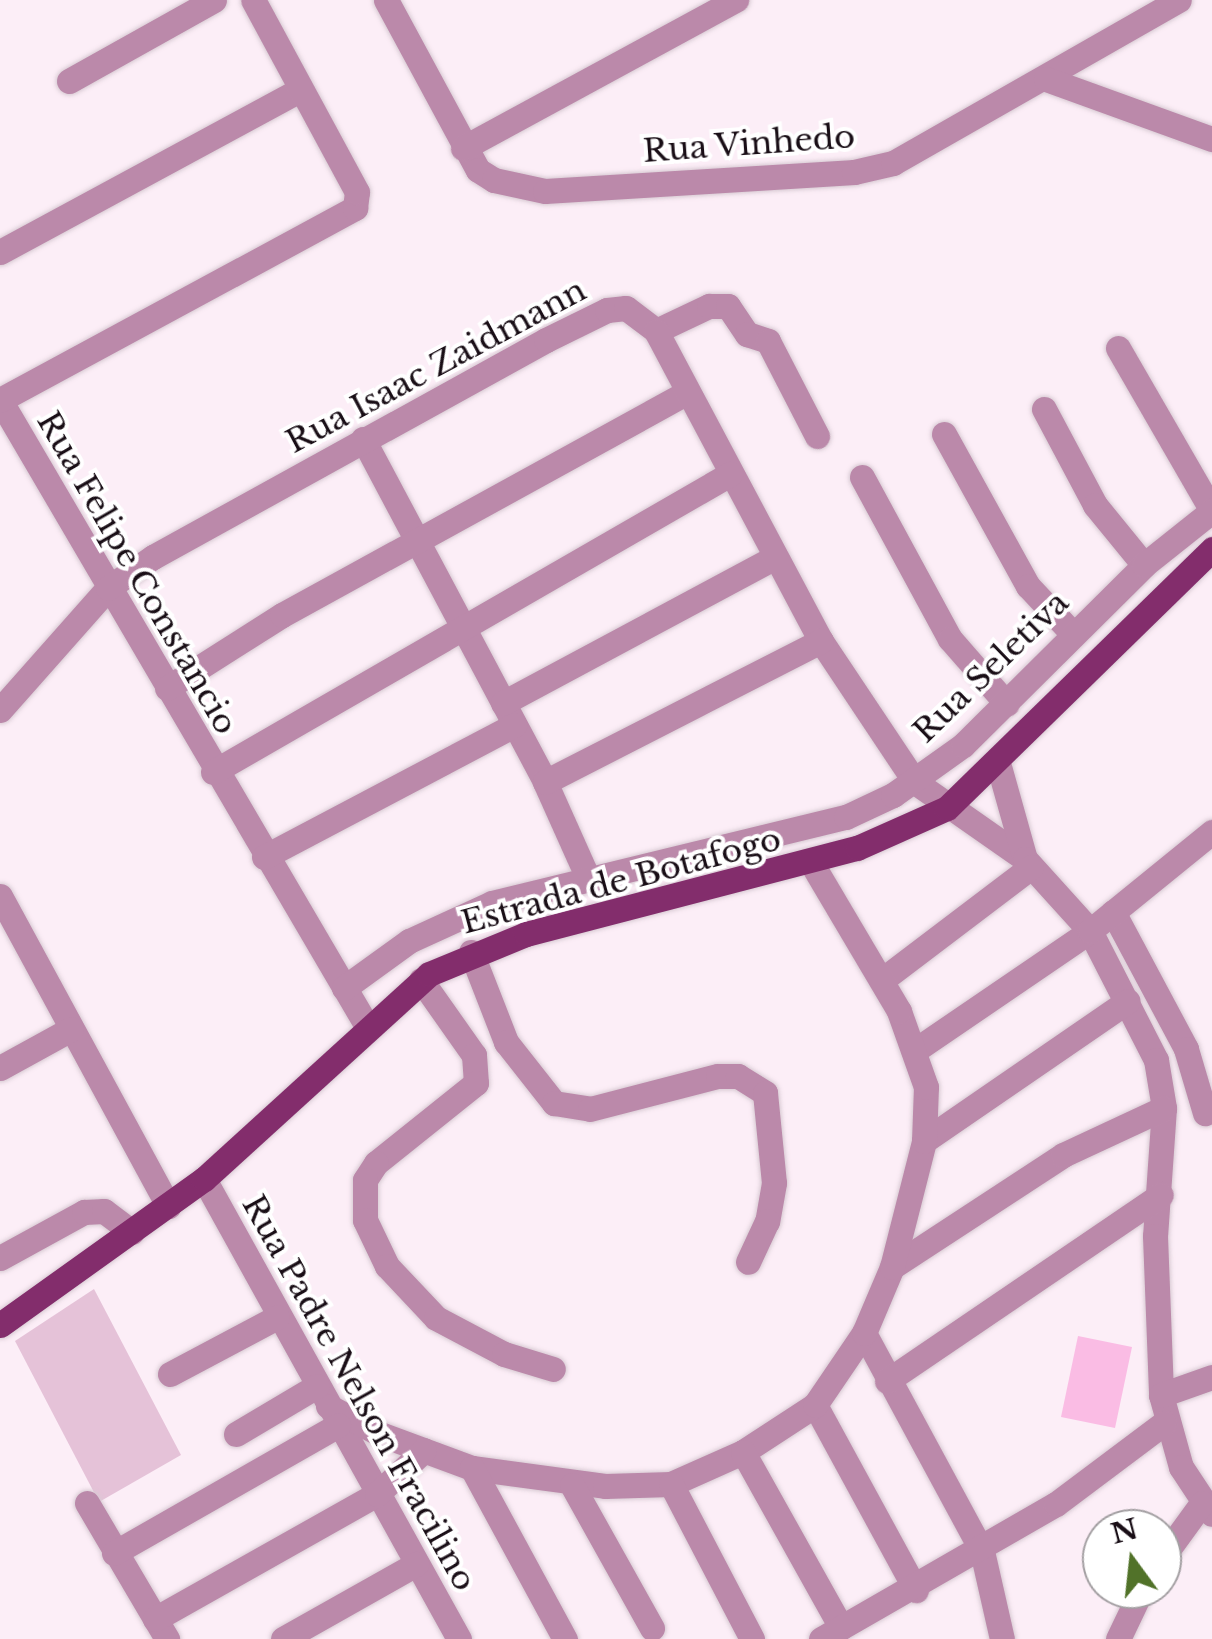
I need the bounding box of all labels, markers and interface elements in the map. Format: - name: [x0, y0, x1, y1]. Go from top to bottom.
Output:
- street label: Rua Vinhedo: [641, 117, 857, 171]
- street label: Rua Isaac Zaidmann: [280, 271, 592, 461]
- street label: Rua Felipe Constancio: [29, 405, 245, 741]
- street label: Rua Seletiva: [905, 583, 1077, 751]
- street label: Estrada de Botafogo: [457, 820, 785, 942]
- street label: Rua Padre Nelson Fracilino: [234, 1188, 484, 1598]
- north arrow: [1082, 1509, 1182, 1609]
- text: N: [1107, 1511, 1142, 1552]

